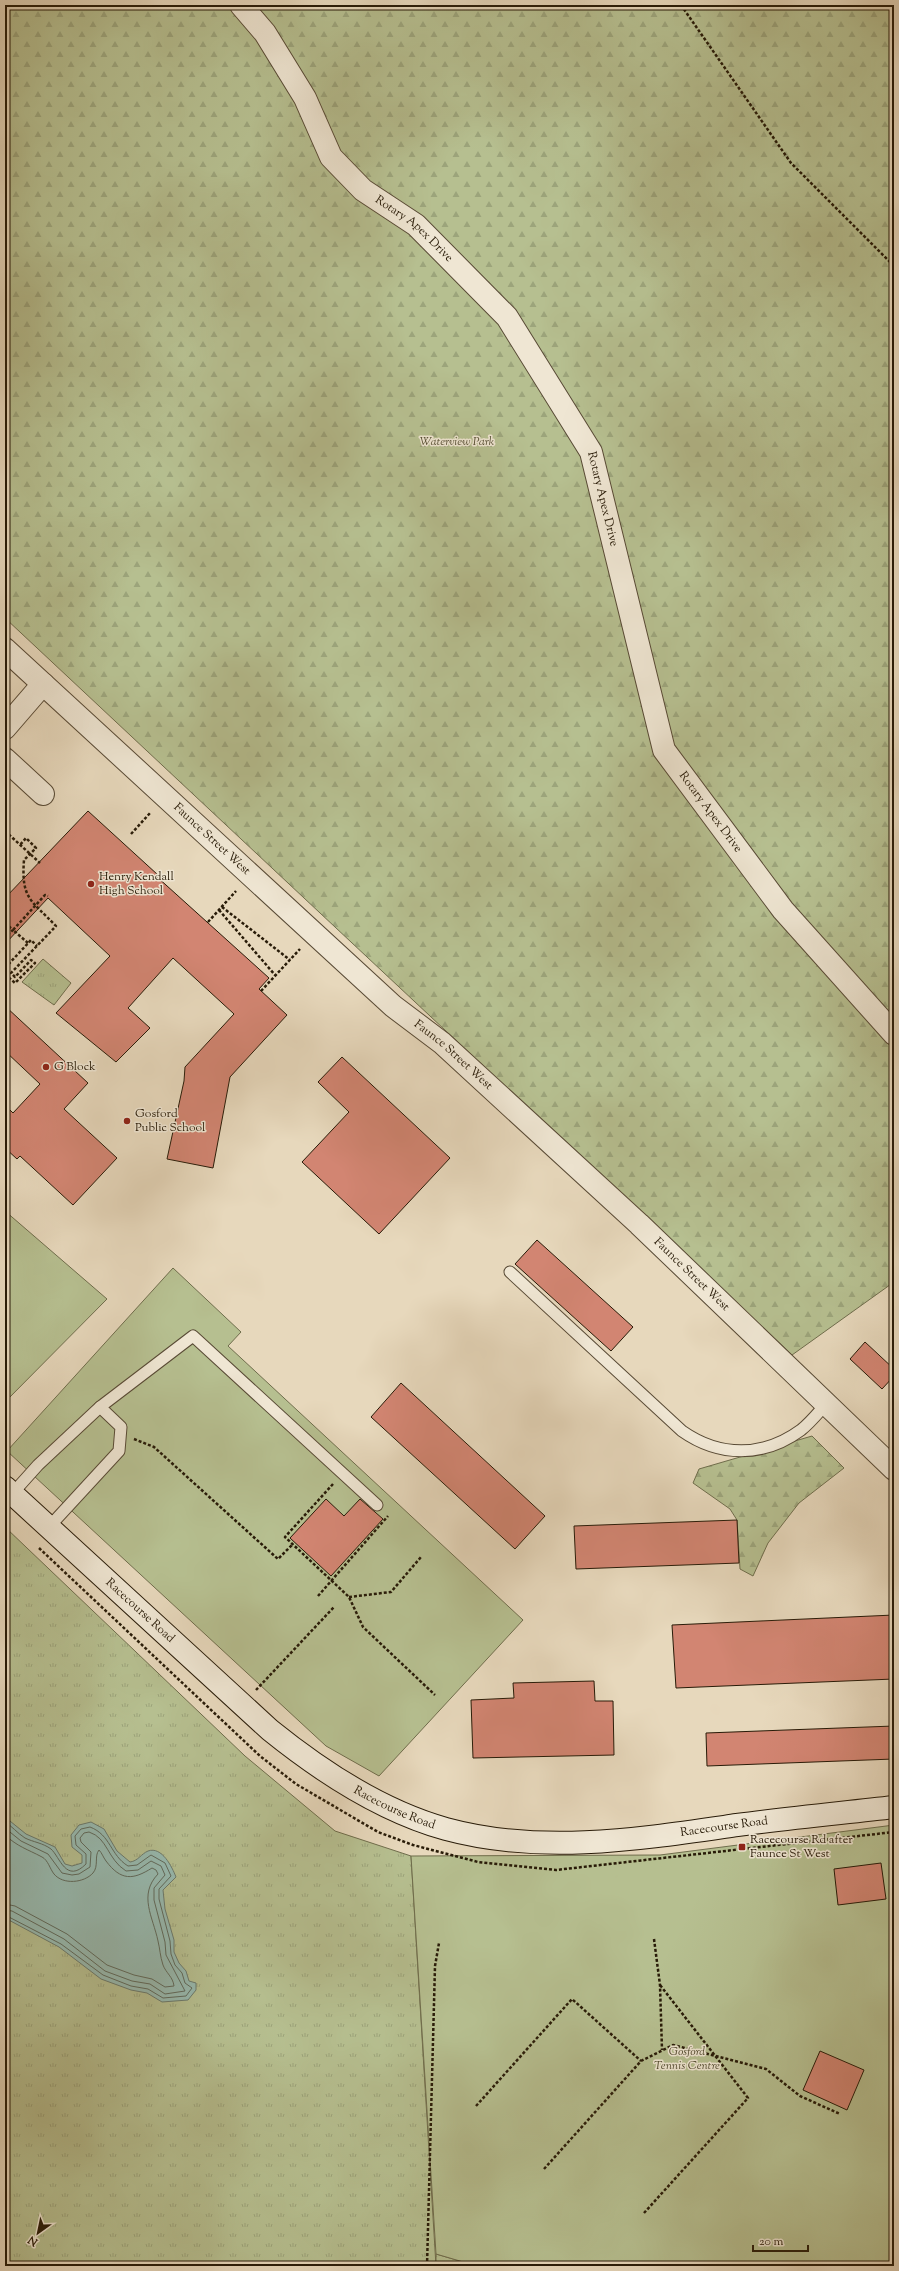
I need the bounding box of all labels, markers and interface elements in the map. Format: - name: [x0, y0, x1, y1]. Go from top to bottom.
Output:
- street label: Rotary Apex Drive: [371, 191, 457, 267]
- park label: Waterview Park: [420, 433, 495, 451]
- street label: Rotary Apex Drive: [582, 450, 623, 549]
- street label: Rotary Apex Drive: [674, 768, 747, 857]
- street label: Faunce Street West: [169, 799, 254, 880]
- place label: Henry Kendall High School: [99, 868, 174, 900]
- marker: Henry Kendall High School: [86, 879, 96, 889]
- street label: Faunce Street West: [410, 1016, 497, 1094]
- place label: G Block: [54, 1058, 96, 1076]
- marker: G Block: [41, 1062, 51, 1072]
- place label: Gosford Public School: [135, 1105, 206, 1137]
- marker: Gosford Public School: [122, 1116, 132, 1126]
- street label: Faunce Street West: [649, 1233, 734, 1315]
- street label: Racecourse Road: [101, 1574, 179, 1647]
- street label: Racecourse Road: [350, 1781, 438, 1834]
- street label: Racecourse Road: [679, 1812, 769, 1842]
- place label: Racecourse Rd after Faunce St West: [750, 1831, 853, 1863]
- marker: Racecourse Rd after Faunce St West: [737, 1842, 747, 1852]
- park label: Gosford Tennis Centre: [654, 2043, 720, 2075]
- north arrow: [18, 2213, 58, 2253]
- scale bar: [753, 2227, 808, 2253]
- text: N: [25, 2231, 42, 2250]
- text: 20 m: [759, 2233, 784, 2251]

